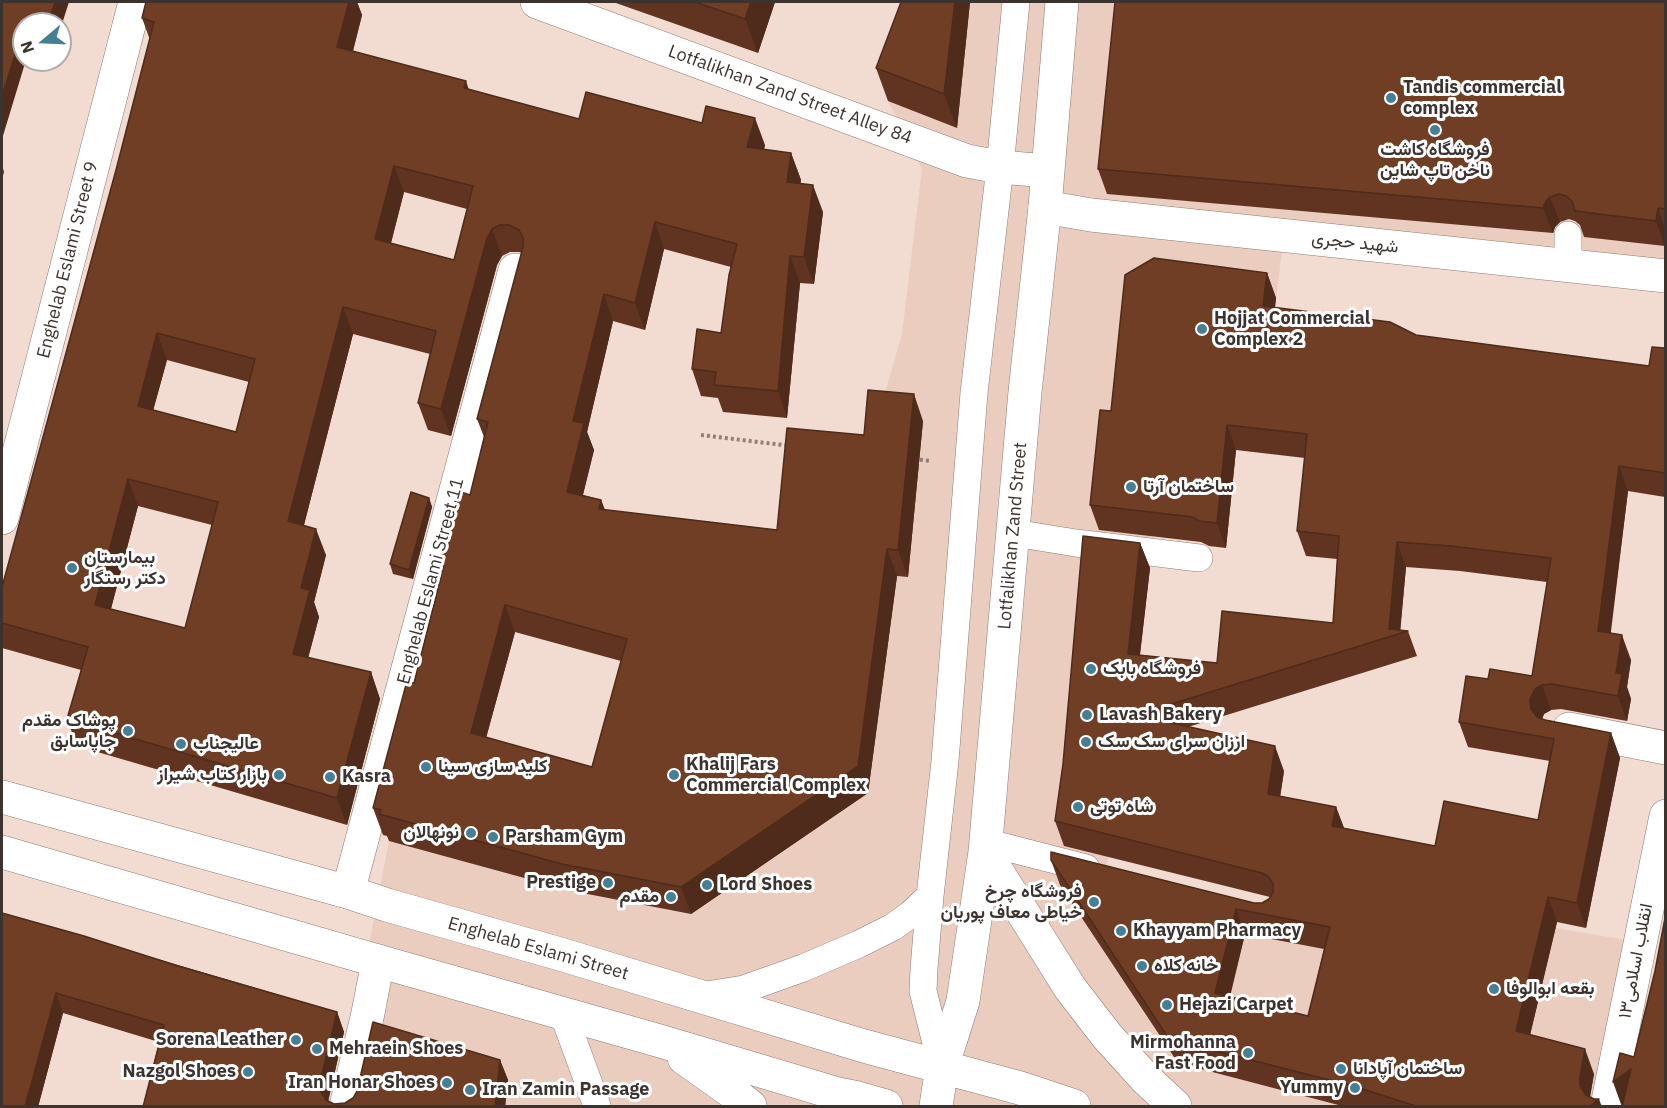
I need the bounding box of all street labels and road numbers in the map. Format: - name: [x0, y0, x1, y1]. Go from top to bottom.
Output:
- street label: Lotfalikhan Zand Street Alley 84: [665, 41, 915, 149]
- street label: Enghelab Eslami Street 9: [33, 159, 103, 361]
- street label: شهید حجری: [1310, 228, 1400, 258]
- street label: Lotfalikhan Zand Street: [994, 441, 1032, 631]
- street label: Enghelab Eslami Street 11: [393, 475, 469, 687]
- street label: انقلاب اسلامی۱۳: [1614, 902, 1658, 1020]
- street label: Enghelab Eslami Street: [445, 913, 631, 985]

